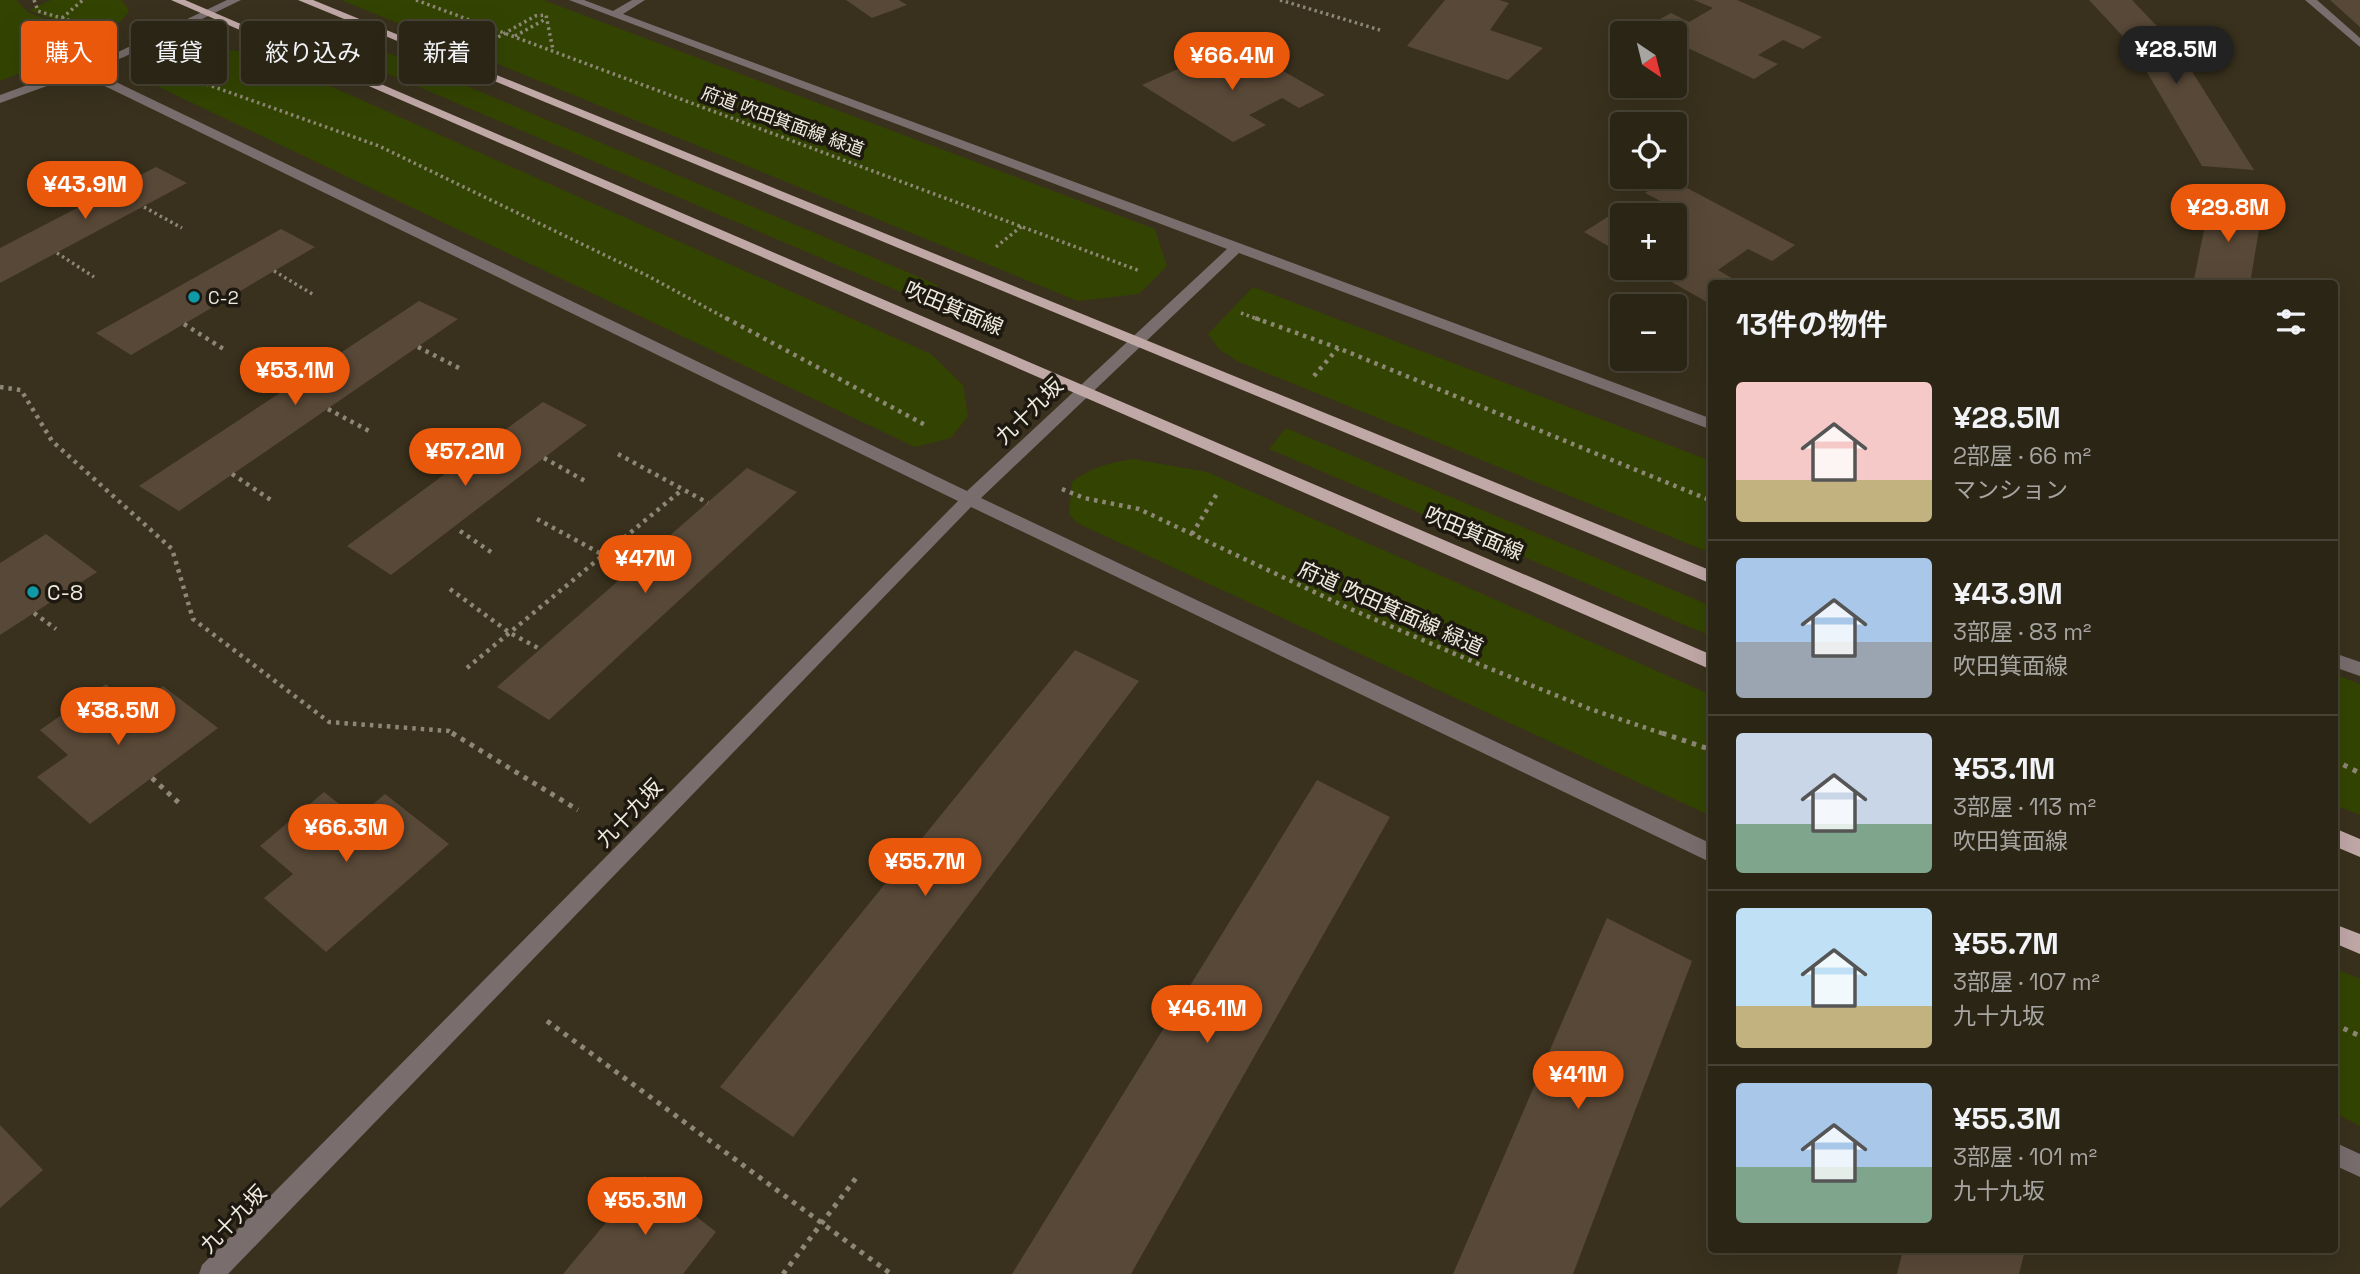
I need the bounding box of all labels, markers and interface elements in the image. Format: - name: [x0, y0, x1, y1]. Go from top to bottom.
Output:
- chip: 購入: [21, 21, 117, 84]
- chip: 賃貸: [131, 21, 227, 84]
- chip: 絞り込み: [241, 21, 385, 84]
- chip: 新着: [399, 21, 495, 84]
- north arrow: [1610, 21, 1687, 98]
- map controls: [1610, 21, 1687, 371]
- pin: ¥28.5M: [2119, 27, 2233, 86]
- pin: ¥66.4M: [1175, 32, 1289, 92]
- text: ¥28.5M: [2135, 34, 2217, 64]
- text: ¥66.4M: [1190, 40, 1274, 70]
- street label: 府道 吹田箕面線 緑道: [699, 81, 867, 161]
- button: locate: [1610, 112, 1687, 189]
- pin: ¥43.9M: [28, 162, 142, 221]
- text: ¥43.9M: [43, 169, 127, 199]
- pin: ¥29.8M: [2171, 184, 2285, 244]
- text: ¥29.8M: [2187, 192, 2269, 222]
- button: +: [1610, 203, 1687, 280]
- street label: 吹田箕面線: [900, 275, 1008, 341]
- place label: C-2: [208, 286, 239, 309]
- marker: C-2: [186, 289, 202, 305]
- button: −: [1610, 294, 1687, 371]
- icon: filters: [2272, 303, 2310, 341]
- text: 13件の物件: [1736, 305, 1888, 344]
- pin: ¥53.1M: [238, 348, 352, 407]
- text: ¥53.1M: [256, 355, 334, 385]
- street label: 九十九坂: [989, 372, 1069, 450]
- text: ¥28.5M: [1953, 398, 2061, 437]
- icon: home: [1792, 410, 1876, 494]
- pin: ¥57.2M: [408, 428, 522, 488]
- text: ¥57.2M: [425, 436, 505, 466]
- text: 2部屋 · 66 m²: [1953, 441, 2091, 471]
- text: マンション: [1953, 475, 2068, 505]
- street label: 吹田箕面線: [1420, 500, 1528, 566]
- pin: ¥47M: [604, 536, 686, 595]
- text: ¥47M: [615, 543, 675, 573]
- street label: 府道 吹田箕面線 緑道: [1294, 555, 1488, 661]
- text: ¥43.9M: [1953, 574, 2063, 613]
- place label: C-8: [47, 579, 83, 606]
- marker: C-8: [25, 584, 41, 600]
- icon: home: [1792, 586, 1876, 670]
- text: 3部屋 · 83 m²: [1953, 617, 2091, 647]
- text: 吹田箕面線: [1953, 651, 2068, 681]
- pin: ¥38.5M: [61, 688, 175, 747]
- text: ¥38.5M: [77, 695, 159, 725]
- text: ¥53.1M: [1953, 749, 2055, 788]
- icon: home: [1792, 761, 1876, 845]
- street label: 九十九坂: [590, 773, 668, 853]
- text: 3部屋 · 113 m²: [1953, 792, 2096, 822]
- pin: ¥66.3M: [289, 804, 403, 864]
- text: ¥66.3M: [304, 812, 388, 842]
- text: 吹田箕面線: [1953, 826, 2068, 856]
- pin: ¥55.7M: [868, 838, 982, 898]
- text: ¥55.7M: [885, 846, 965, 876]
- text: ¥55.7M: [1953, 924, 2059, 963]
- icon: home: [1792, 936, 1876, 1020]
- text: 3部屋 · 107 m²: [1953, 967, 2100, 997]
- pin: ¥46.1M: [1150, 986, 1264, 1045]
- text: ¥46.1M: [1167, 993, 1247, 1023]
- text: 九十九坂: [1953, 1001, 2045, 1031]
- pin: ¥41M: [1537, 1052, 1619, 1111]
- text: ¥41M: [1549, 1059, 1607, 1089]
- text: ¥55.3M: [1953, 1099, 2061, 1138]
- icon: home: [1792, 1111, 1876, 1195]
- text: 3部屋 · 101 m²: [1953, 1142, 2097, 1172]
- text: 九十九坂: [1953, 1176, 2045, 1206]
- pin: ¥55.3M: [588, 1178, 702, 1237]
- street label: 九十九坂: [194, 1179, 272, 1259]
- text: ¥55.3M: [604, 1185, 686, 1215]

